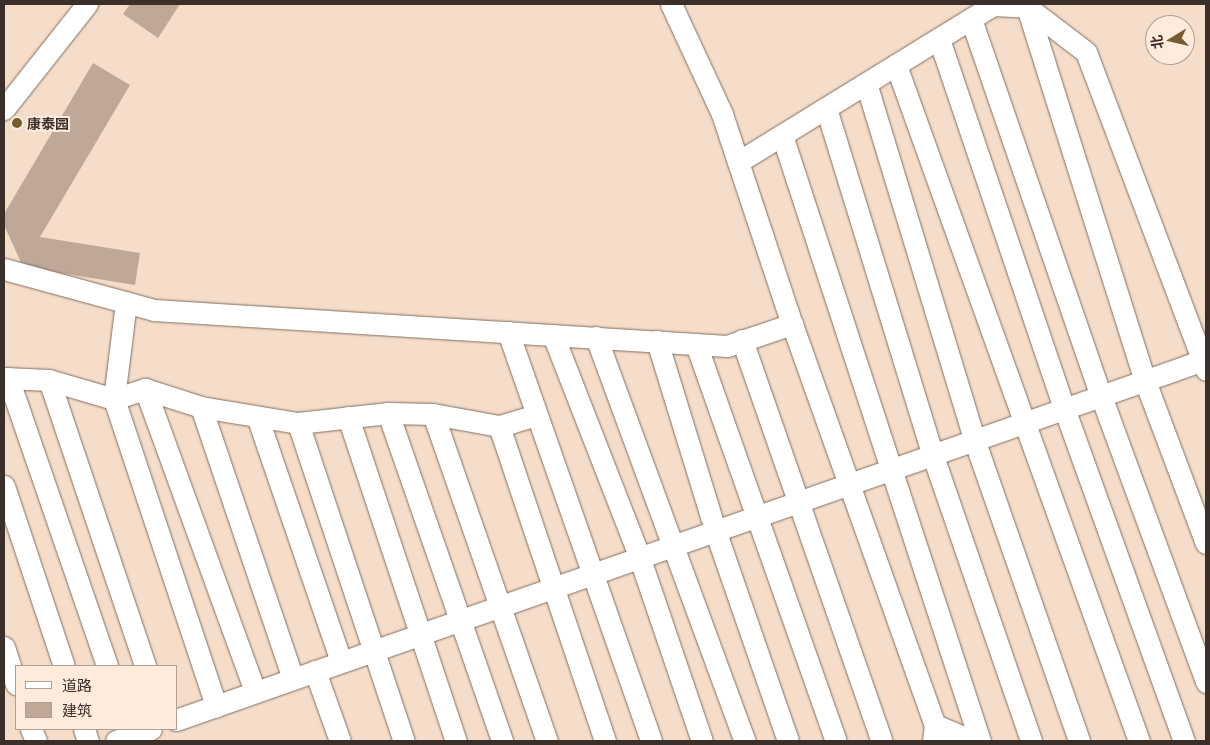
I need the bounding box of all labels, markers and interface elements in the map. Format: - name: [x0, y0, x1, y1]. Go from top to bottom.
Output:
- north arrow: [1145, 15, 1195, 65]
- text: 北: [1145, 34, 1167, 51]
- place label: 康泰园: [27, 115, 69, 131]
- marker: 康泰园: [11, 117, 23, 129]
- legend: [15, 665, 178, 730]
- text: 道路: [62, 673, 92, 696]
- text: 建筑: [62, 698, 92, 721]

